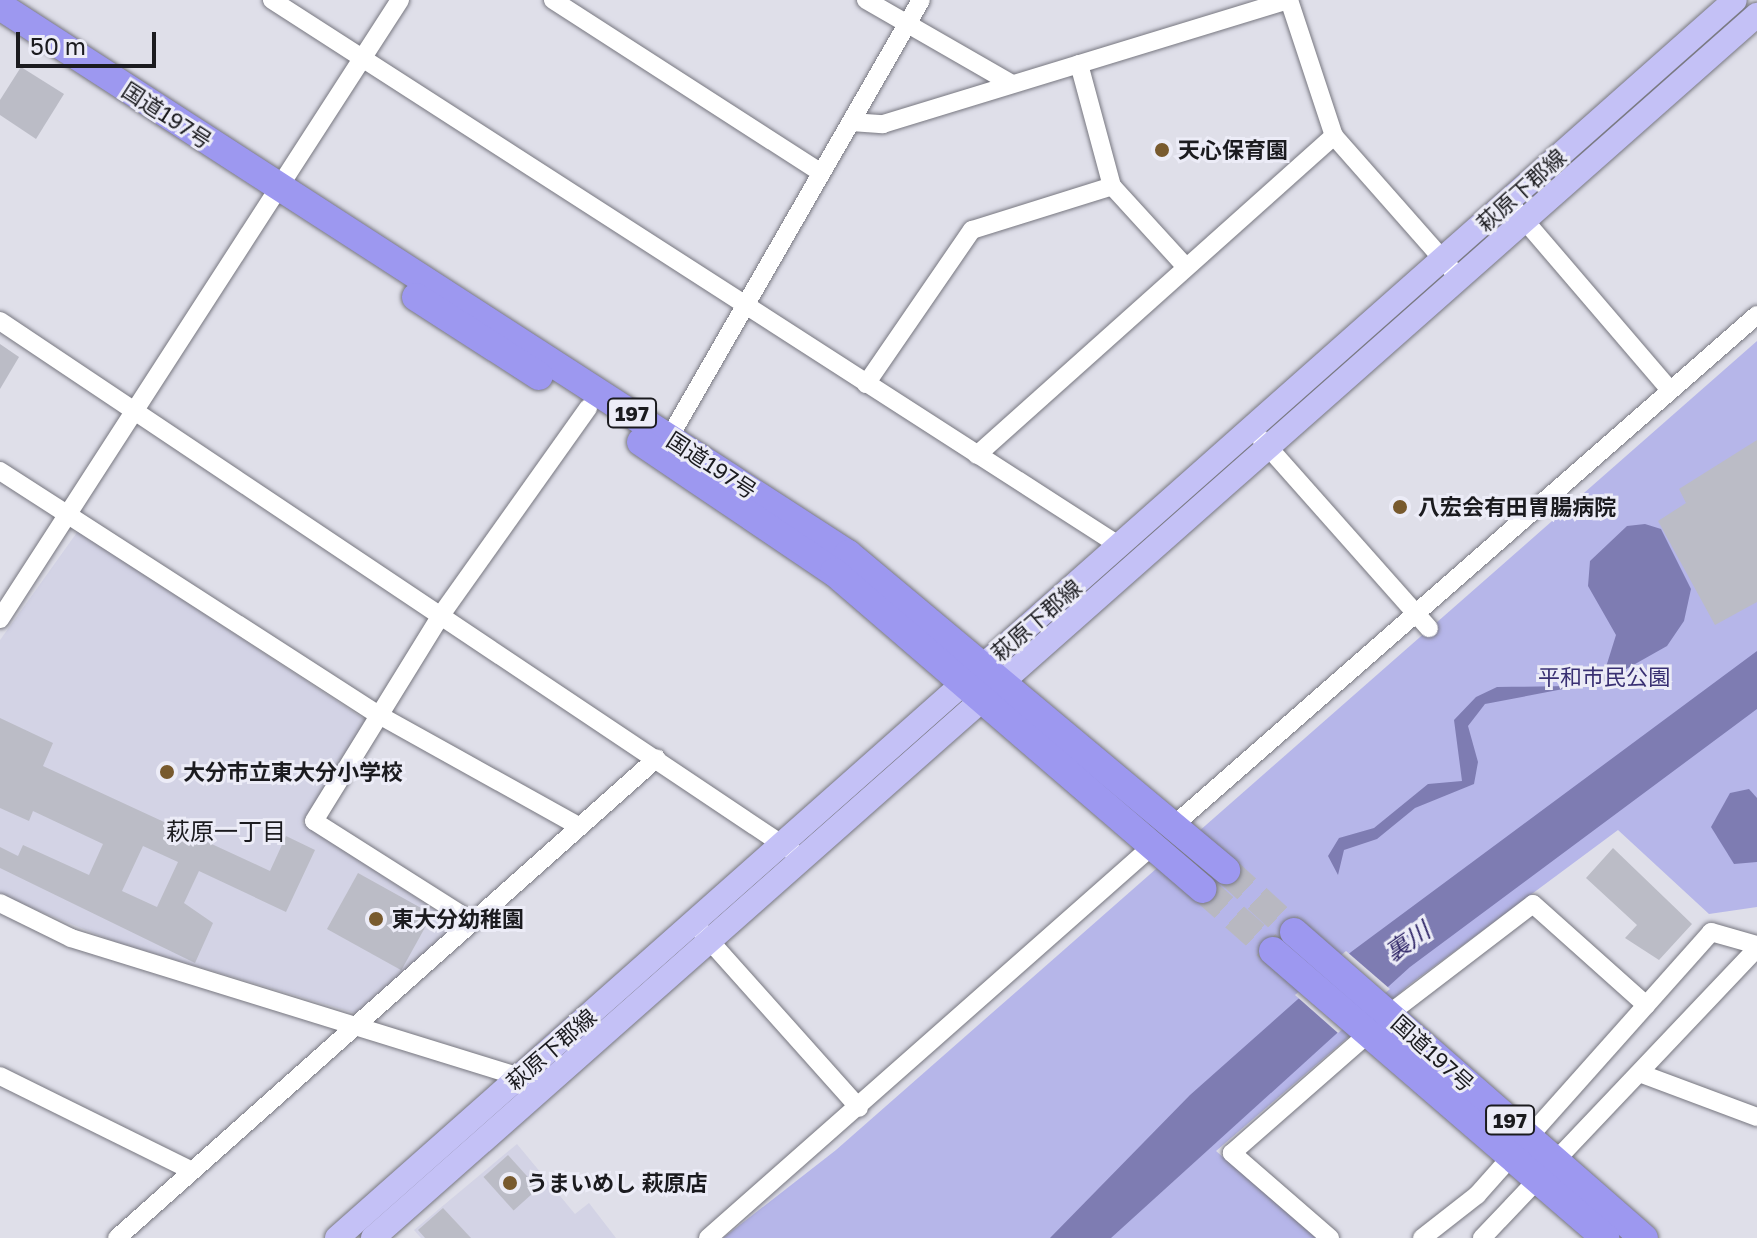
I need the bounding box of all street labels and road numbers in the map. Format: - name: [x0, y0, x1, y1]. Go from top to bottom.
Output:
- street label: 国道197号: [117, 76, 217, 154]
- street label: 萩原下郡線: [1471, 143, 1571, 237]
- road number: 197: [606, 397, 658, 429]
- street label: 国道197号: [662, 426, 762, 504]
- street label: 萩原下郡線: [986, 574, 1086, 666]
- street label: 萩原下郡線: [501, 1003, 601, 1095]
- street label: 国道197号: [1386, 1009, 1480, 1097]
- road number: 197: [1484, 1104, 1536, 1136]

